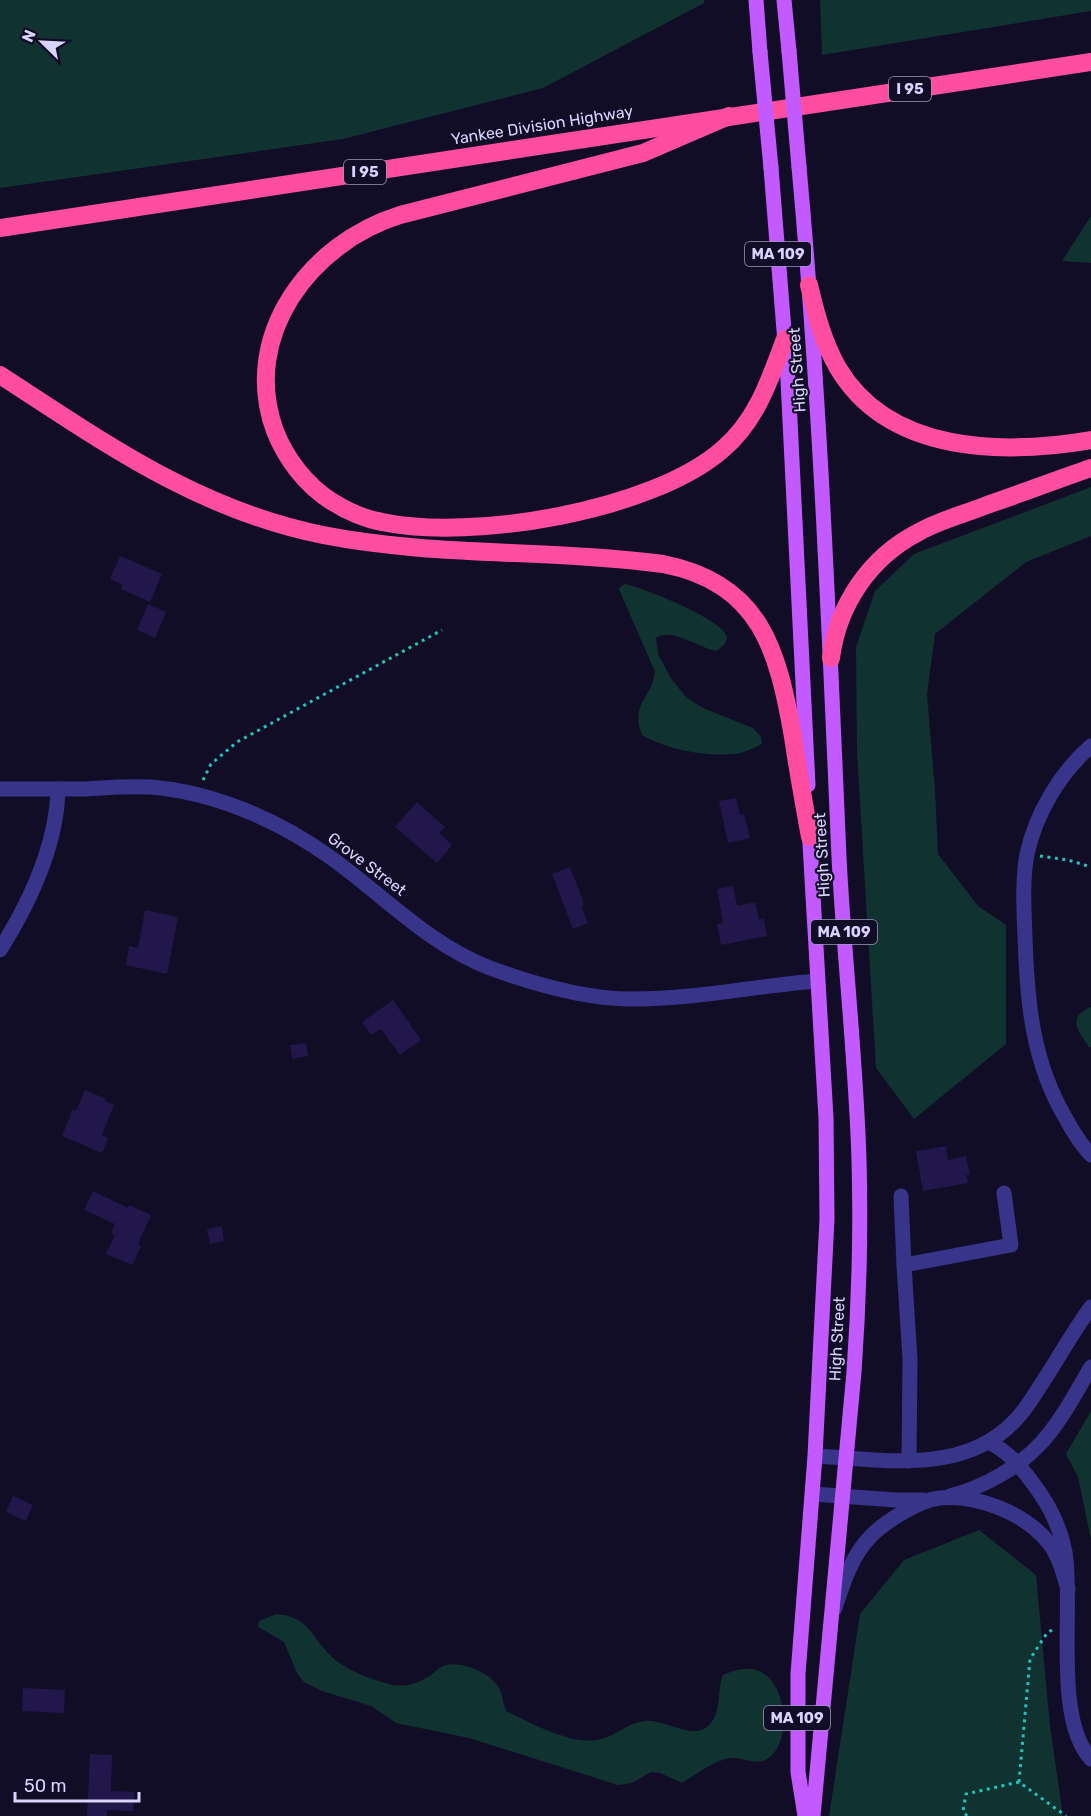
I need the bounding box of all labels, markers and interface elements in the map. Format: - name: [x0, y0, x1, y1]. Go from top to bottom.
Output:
- north arrow: [12, 12, 72, 72]
- text: N: [18, 27, 40, 45]
- road number: I 95: [889, 77, 931, 101]
- street label: Yankee Division Highway: [450, 101, 635, 149]
- road number: I 95: [344, 160, 386, 184]
- road number: MA 109: [745, 242, 811, 266]
- street label: High Street: [785, 327, 809, 413]
- street label: High Street: [810, 812, 834, 898]
- street label: Grove Street: [324, 828, 410, 900]
- road number: MA 109: [811, 920, 877, 944]
- street label: High Street: [825, 1296, 849, 1382]
- road number: MA 109: [764, 1706, 830, 1730]
- scale bar: [15, 1765, 140, 1803]
- text: 50 m: [24, 1775, 67, 1797]

